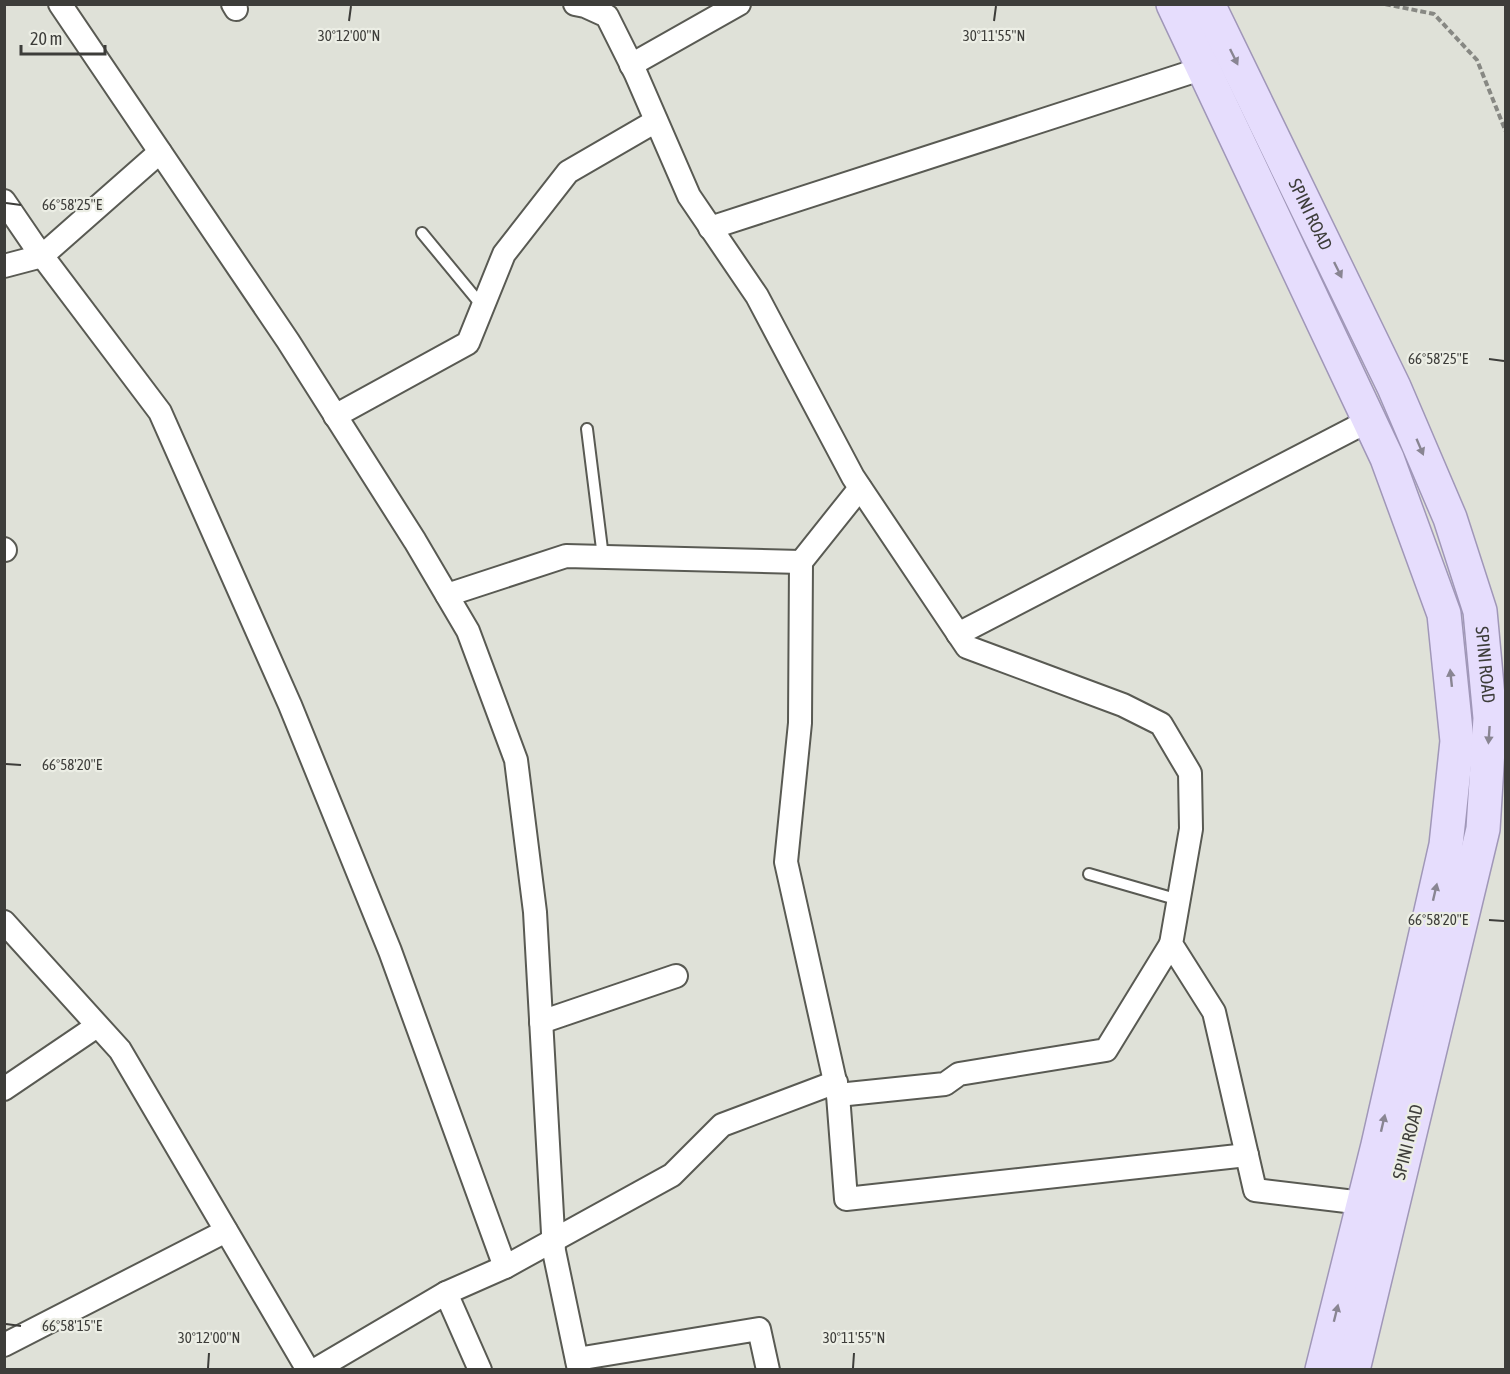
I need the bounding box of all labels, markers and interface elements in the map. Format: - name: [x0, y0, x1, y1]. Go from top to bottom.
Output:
- scale bar: [21, 18, 105, 56]
- text: 30°12'00"N: [318, 27, 380, 44]
- text: 30°11'55"N: [963, 27, 1025, 44]
- text: 20 m: [30, 28, 62, 49]
- one-way arrow: [1229, 49, 1238, 66]
- street label: SPINI ROAD: [1284, 175, 1337, 253]
- text: 66°58'25"E: [42, 196, 103, 213]
- one-way arrow: [1333, 262, 1342, 279]
- text: 66°58'25"E: [1408, 350, 1469, 367]
- one-way arrow: [1415, 438, 1425, 456]
- street label: SPINI ROAD: [1471, 625, 1500, 704]
- one-way arrow: [1446, 669, 1456, 688]
- one-way arrow: [1484, 726, 1494, 745]
- text: 66°58'20"E: [42, 756, 103, 773]
- one-way arrow: [1431, 883, 1441, 902]
- text: 66°58'20"E: [1408, 911, 1469, 928]
- street label: SPINI ROAD: [1388, 1102, 1427, 1182]
- one-way arrow: [1378, 1114, 1388, 1133]
- one-way arrow: [1332, 1304, 1341, 1322]
- text: 66°58'15"E: [42, 1317, 103, 1334]
- text: 30°12'00"N: [178, 1329, 240, 1346]
- text: 30°11'55"N: [823, 1329, 885, 1346]

